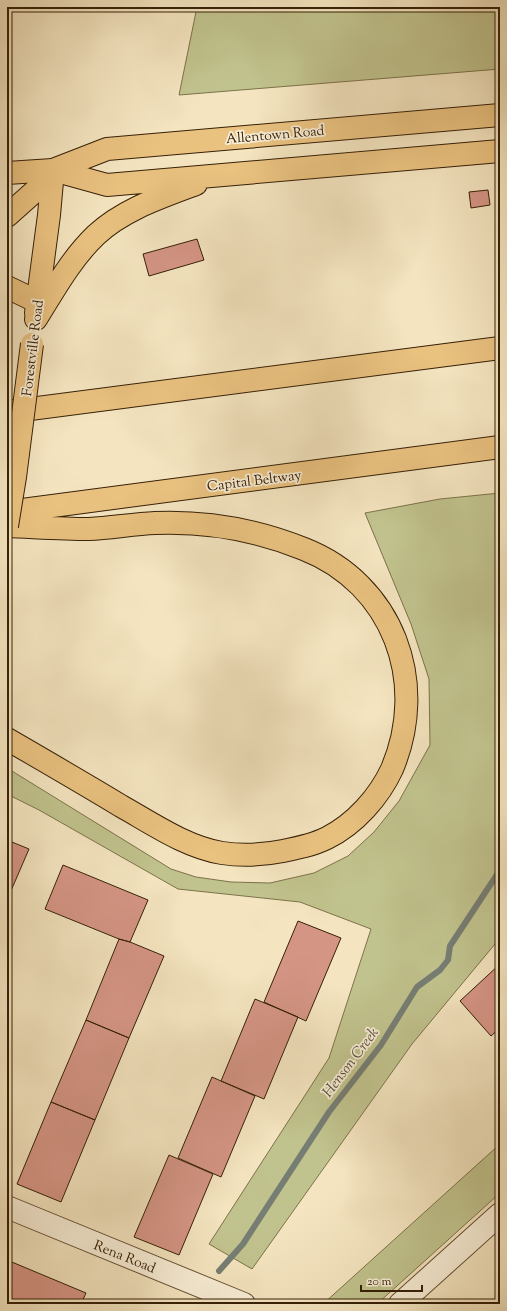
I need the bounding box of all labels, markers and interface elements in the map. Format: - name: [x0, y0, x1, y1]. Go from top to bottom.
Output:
- street label: Allentown Road: [225, 122, 325, 150]
- street label: Forestville Road: [18, 299, 50, 398]
- street label: Capital Beltway: [206, 466, 302, 498]
- water label: Henson Creek: [318, 1024, 384, 1102]
- street label: Rena Road: [90, 1236, 158, 1279]
- scale bar: [361, 1267, 422, 1293]
- text: 20 m: [367, 1273, 392, 1291]

